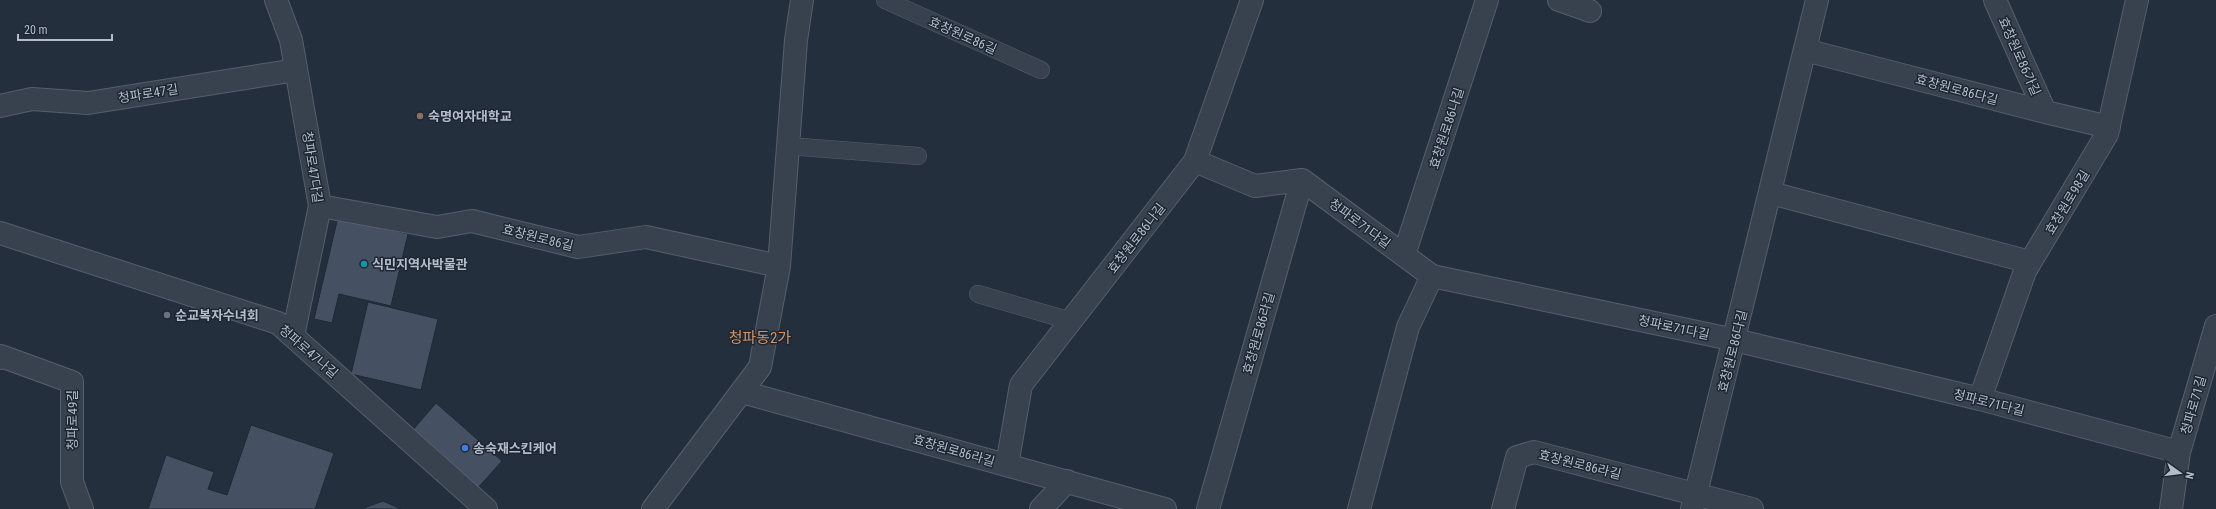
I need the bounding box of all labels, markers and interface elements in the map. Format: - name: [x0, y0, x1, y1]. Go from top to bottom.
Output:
- street label: 효창원로86길: [927, 14, 999, 57]
- street label: 효창원로86가길: [1995, 15, 2044, 98]
- scale bar: [18, 16, 112, 42]
- text: 20 m: [24, 23, 48, 37]
- street label: 효창원로86다길: [1914, 71, 2000, 108]
- street label: 청파로47길: [117, 81, 179, 106]
- street label: 효창원로86나길: [1426, 86, 1467, 171]
- place label: 숙명여자대학교: [428, 109, 512, 124]
- marker: 숙명여자대학교: [415, 111, 425, 121]
- street label: 청파로47다길: [299, 130, 326, 204]
- street label: 효창원로98길: [2042, 167, 2093, 237]
- street label: 청파로71다길: [1326, 196, 1393, 251]
- street label: 효창원로86나길: [1104, 200, 1168, 276]
- street label: 효창원로86길: [501, 221, 575, 254]
- place label: 식민지역사박물관: [372, 257, 468, 272]
- marker: 식민지역사박물관: [359, 259, 369, 269]
- street label: 효창원로86라길: [1240, 290, 1277, 376]
- place label: 순교복자수녀회: [175, 308, 259, 323]
- street label: 효창원로86다길: [1715, 308, 1750, 394]
- marker: 순교복자수녀회: [162, 310, 172, 320]
- street label: 청파로71다길: [1637, 313, 1711, 342]
- street label: 청파로47나길: [276, 322, 341, 381]
- district label: 청파동2가: [729, 329, 792, 347]
- street label: 청파로71길: [2178, 374, 2209, 436]
- street label: 청파로71다길: [1952, 386, 2026, 419]
- street label: 청파로49길: [65, 390, 80, 450]
- street label: 효창원로86라길: [911, 432, 997, 469]
- place label: 송숙재스킨케어: [473, 441, 557, 456]
- marker: 송숙재스킨케어: [460, 443, 470, 453]
- street label: 효창원로86라길: [1537, 447, 1623, 482]
- north arrow: [2160, 453, 2200, 493]
- text: N: [2182, 470, 2196, 480]

